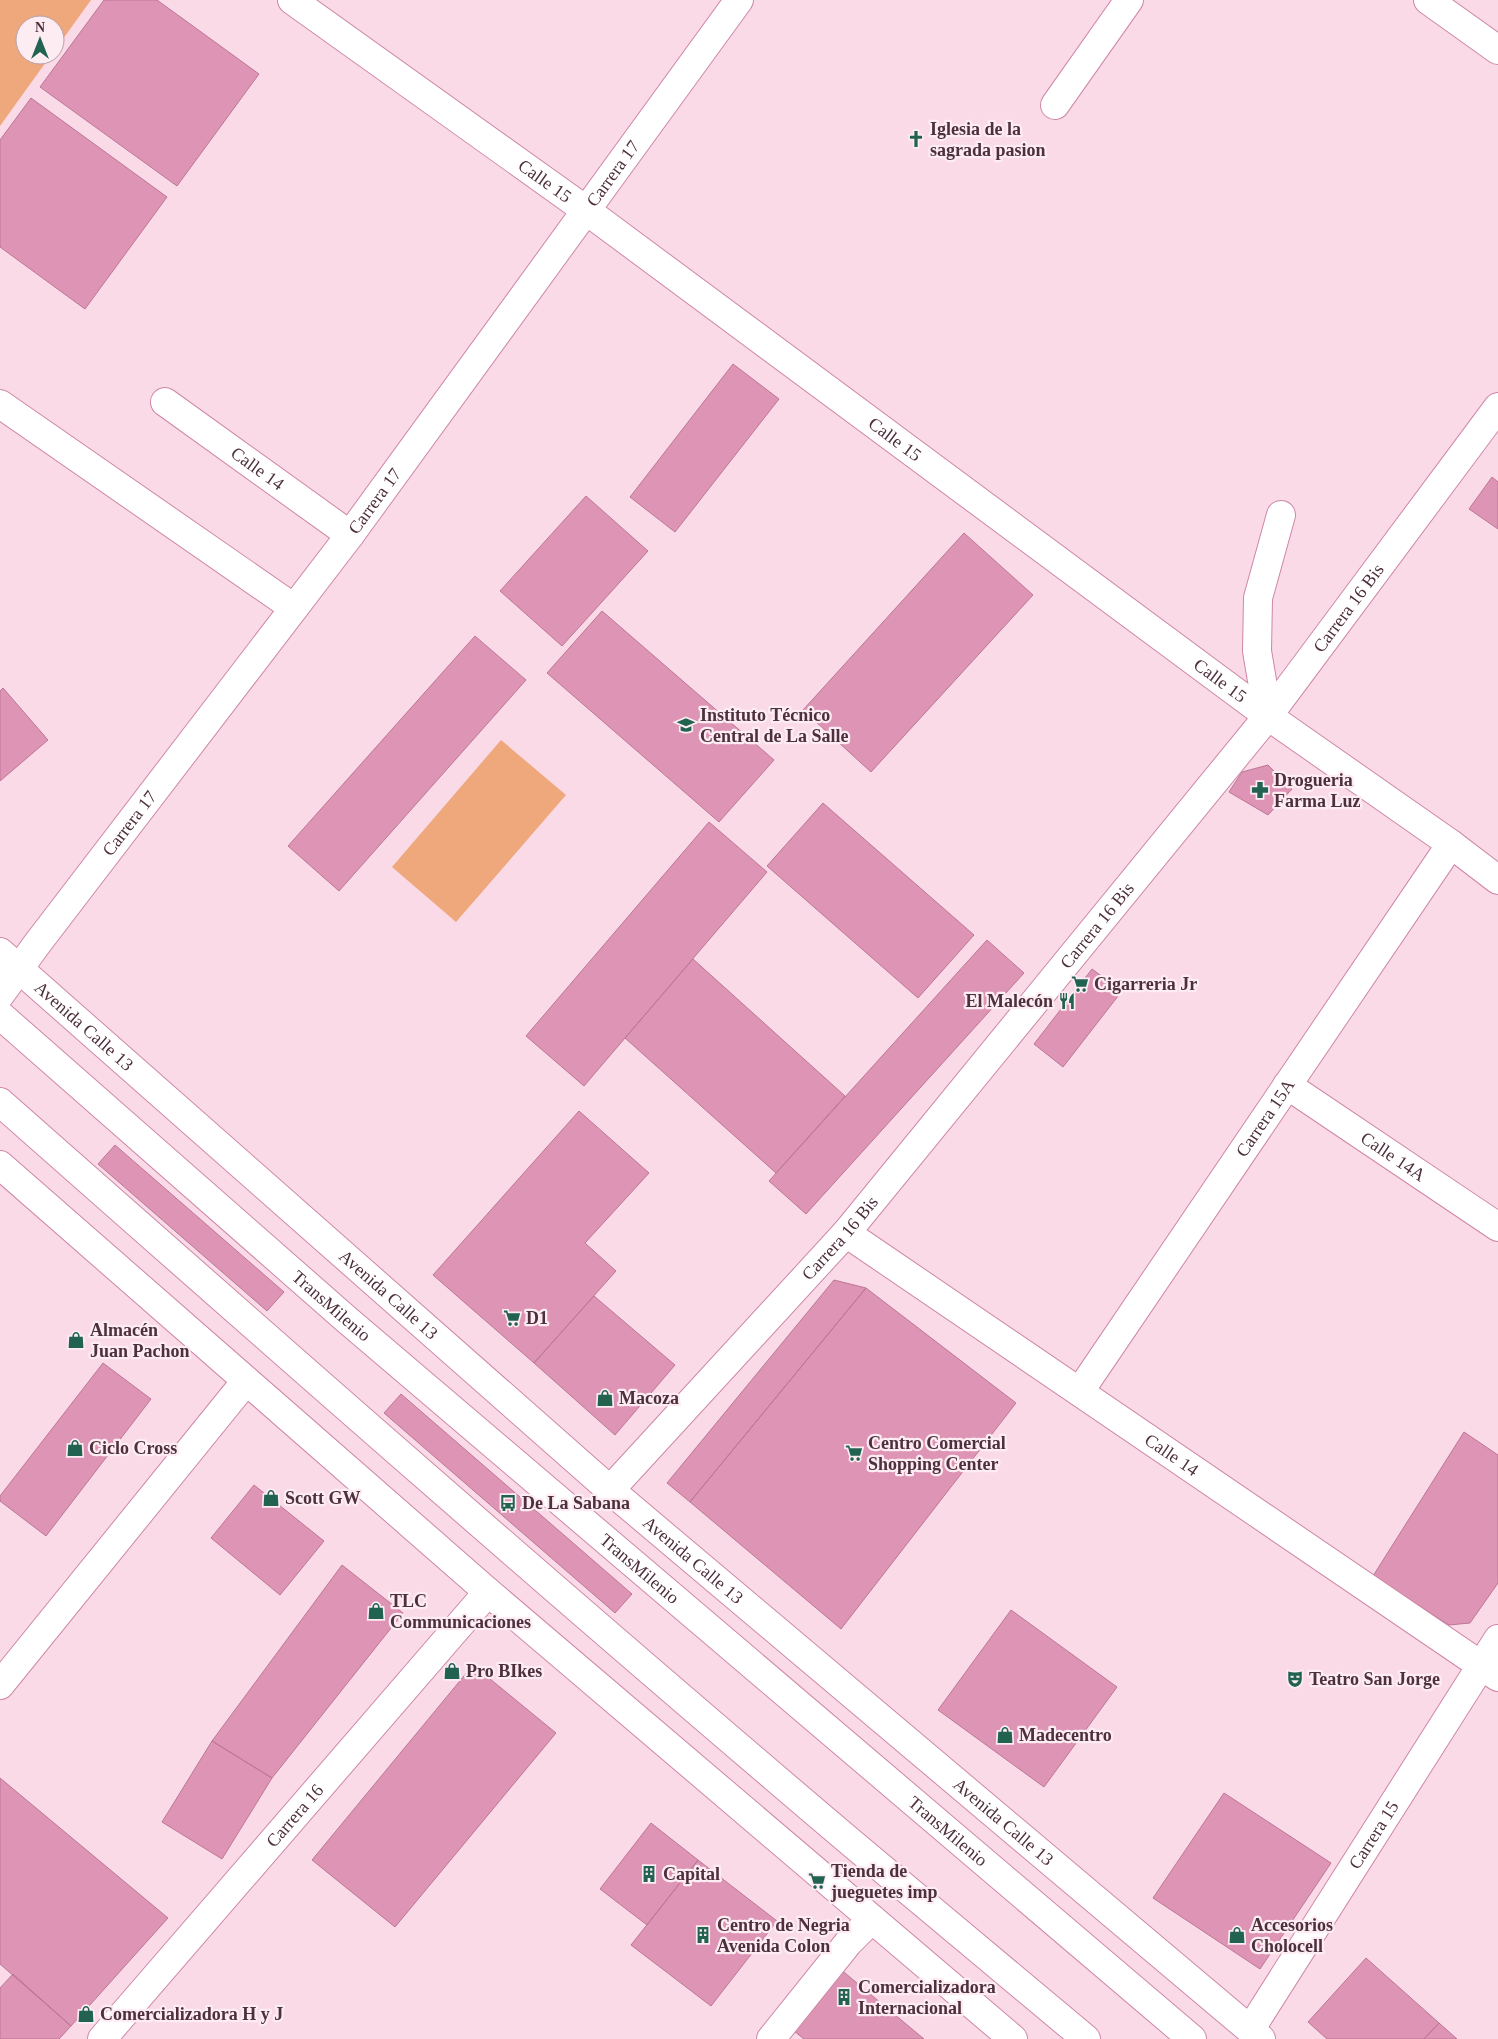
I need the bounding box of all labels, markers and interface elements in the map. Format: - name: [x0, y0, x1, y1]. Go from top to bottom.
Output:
- north arrow: [15, 15, 65, 65]
- text: N: [35, 20, 45, 35]
- place label: Iglesia de la sagrada pasion: [930, 119, 1046, 160]
- church icon: Iglesia de la sagrada pasion: [906, 129, 926, 149]
- street label: Carrera 17: [582, 137, 643, 210]
- street label: Calle 15: [515, 155, 575, 207]
- street label: Calle 15: [865, 413, 925, 465]
- street label: Calle 14: [227, 443, 288, 494]
- street label: Carrera 17: [344, 464, 405, 538]
- street label: Carrera 16 Bis: [1309, 560, 1388, 656]
- street label: Calle 15: [1190, 654, 1250, 707]
- place label: Instituto Técnico Central de La Salle: [700, 705, 849, 746]
- school or university icon: Instituto Técnico Central de La Salle: [676, 715, 696, 735]
- place label: Drogueria Farma Luz: [1274, 770, 1360, 811]
- pharmacy icon: Drogueria Farma Luz: [1250, 780, 1270, 800]
- street label: Carrera 17: [98, 787, 161, 860]
- street label: Carrera 16 Bis: [1056, 878, 1138, 972]
- supermarket icon: Cigarreria Jr: [1070, 974, 1090, 994]
- place label: Cigarreria Jr: [1094, 974, 1197, 994]
- street label: Avenida Calle 13: [31, 977, 137, 1075]
- place label: El Malecón: [966, 991, 1053, 1011]
- restaurant icon: El Malecón: [1057, 991, 1077, 1011]
- street label: Carrera 15A: [1232, 1075, 1299, 1161]
- street label: Calle 14A: [1357, 1128, 1429, 1185]
- street label: Carrera 16 Bis: [798, 1192, 882, 1284]
- street label: Avenida Calle 13: [335, 1246, 442, 1343]
- street label: TransMilenio: [288, 1266, 375, 1346]
- supermarket icon: D1: [502, 1308, 522, 1328]
- place label: D1: [526, 1308, 548, 1328]
- place label: Almacén Juan Pachon: [90, 1320, 190, 1361]
- shop icon: Almacén Juan Pachon: [66, 1330, 86, 1350]
- shop icon: Macoza: [595, 1388, 615, 1408]
- place label: Macoza: [619, 1388, 679, 1408]
- street label: Calle 14: [1141, 1429, 1202, 1480]
- place label: Centro Comercial Shopping Center: [868, 1433, 1006, 1474]
- shop icon: Ciclo Cross: [65, 1438, 85, 1458]
- place label: Ciclo Cross: [89, 1438, 177, 1458]
- supermarket icon: Centro Comercial Shopping Center: [844, 1443, 864, 1463]
- shop icon: Scott GW: [261, 1488, 281, 1508]
- place label: Scott GW: [285, 1488, 361, 1508]
- bus stop icon: De La Sabana: [498, 1493, 518, 1513]
- place label: De La Sabana: [522, 1493, 630, 1513]
- street label: Avenida Calle 13: [639, 1512, 747, 1608]
- street label: TransMilenio: [596, 1530, 683, 1608]
- place label: TLC Communicaciones: [390, 1591, 531, 1632]
- shop icon: TLC Communicaciones: [366, 1601, 386, 1621]
- shop icon: Pro BIkes: [442, 1661, 462, 1681]
- place label: Pro BIkes: [466, 1661, 542, 1681]
- theatre icon: Teatro San Jorge: [1285, 1669, 1305, 1689]
- place label: Teatro San Jorge: [1309, 1669, 1440, 1689]
- shop icon: Madecentro: [995, 1725, 1015, 1745]
- place label: Madecentro: [1019, 1725, 1112, 1745]
- street label: Avenida Calle 13: [949, 1774, 1058, 1870]
- street label: Carrera 16: [262, 1780, 327, 1851]
- street label: TransMilenio: [904, 1792, 992, 1870]
- street label: Carrera 15: [1345, 1797, 1403, 1873]
- place label: Tienda de jueguetes imp: [830, 1861, 938, 1902]
- building icon: Capital: [639, 1864, 659, 1884]
- place label: Capital: [663, 1864, 720, 1884]
- supermarket icon: Tienda de jueguetes imp: [807, 1871, 827, 1891]
- place label: Centro de Negria Avenida Colon: [717, 1915, 850, 1956]
- place label: Accesorios Cholocell: [1251, 1915, 1333, 1956]
- building icon: Centro de Negria Avenida Colon: [693, 1925, 713, 1945]
- shop icon: Accesorios Cholocell: [1227, 1925, 1247, 1945]
- place label: Comercializadora Internacional: [858, 1977, 996, 2018]
- building icon: Comercializadora Internacional: [834, 1987, 854, 2007]
- shop icon: Comercializadora H y J: [76, 2004, 96, 2024]
- place label: Comercializadora H y J: [100, 2004, 283, 2024]

